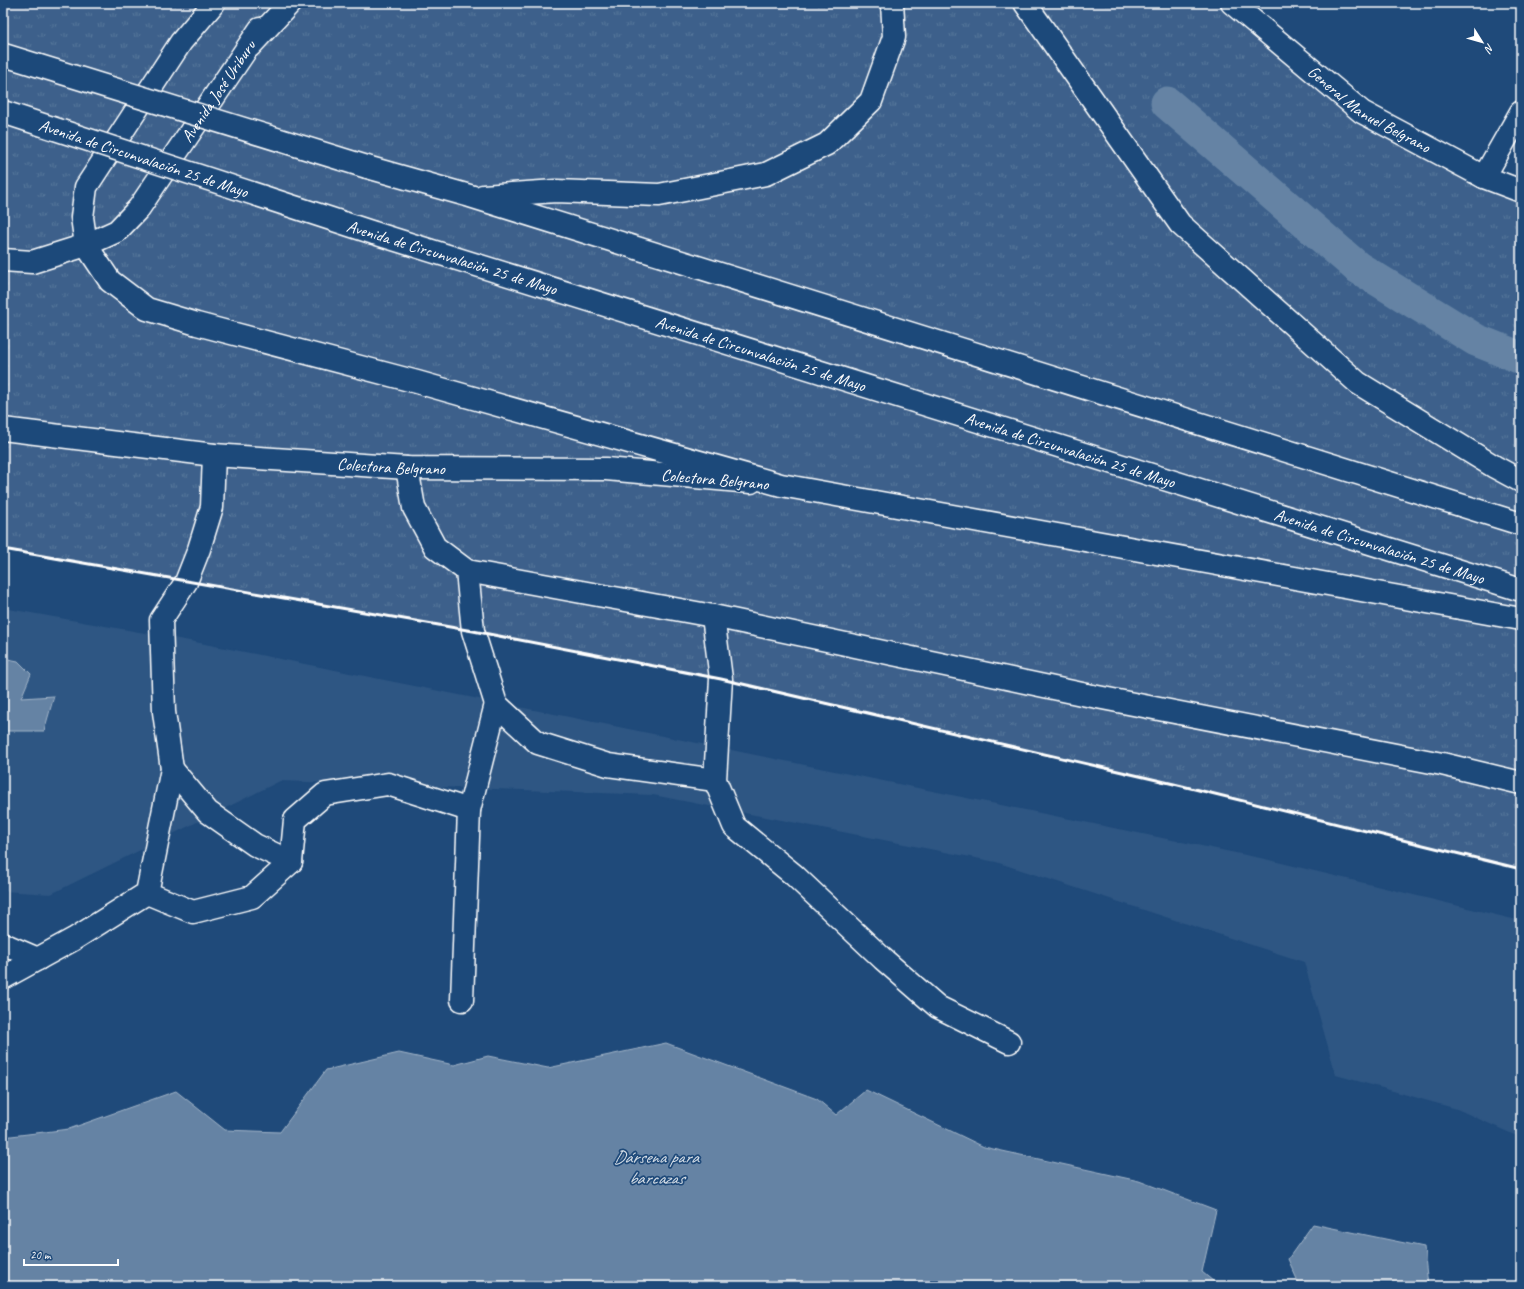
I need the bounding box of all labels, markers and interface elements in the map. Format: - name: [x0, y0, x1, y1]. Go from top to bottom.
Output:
- north arrow: [1462, 22, 1502, 62]
- street label: Avenida José Uriburu: [177, 35, 261, 146]
- text: N: [1481, 41, 1498, 57]
- street label: General Manuel Belgrano: [1303, 61, 1435, 158]
- street label: Avenida de Circunvalación 25 de Mayo: [36, 114, 252, 203]
- street label: Avenida de Circunvalación 25 de Mayo: [344, 216, 560, 300]
- street label: Avenida de Circunvalación 25 de Mayo: [653, 311, 869, 397]
- street label: Avenida de Circunvalación 25 de Mayo: [962, 408, 1178, 493]
- street label: Colectora Belgrano: [337, 453, 446, 479]
- street label: Colectora Belgrano: [660, 464, 770, 495]
- street label: Avenida de Circunvalación 25 de Mayo: [1272, 504, 1488, 589]
- water label: Dársena para barcazas: [614, 1146, 701, 1189]
- scale bar: [24, 1241, 118, 1267]
- text: 20 m: [30, 1247, 52, 1263]

